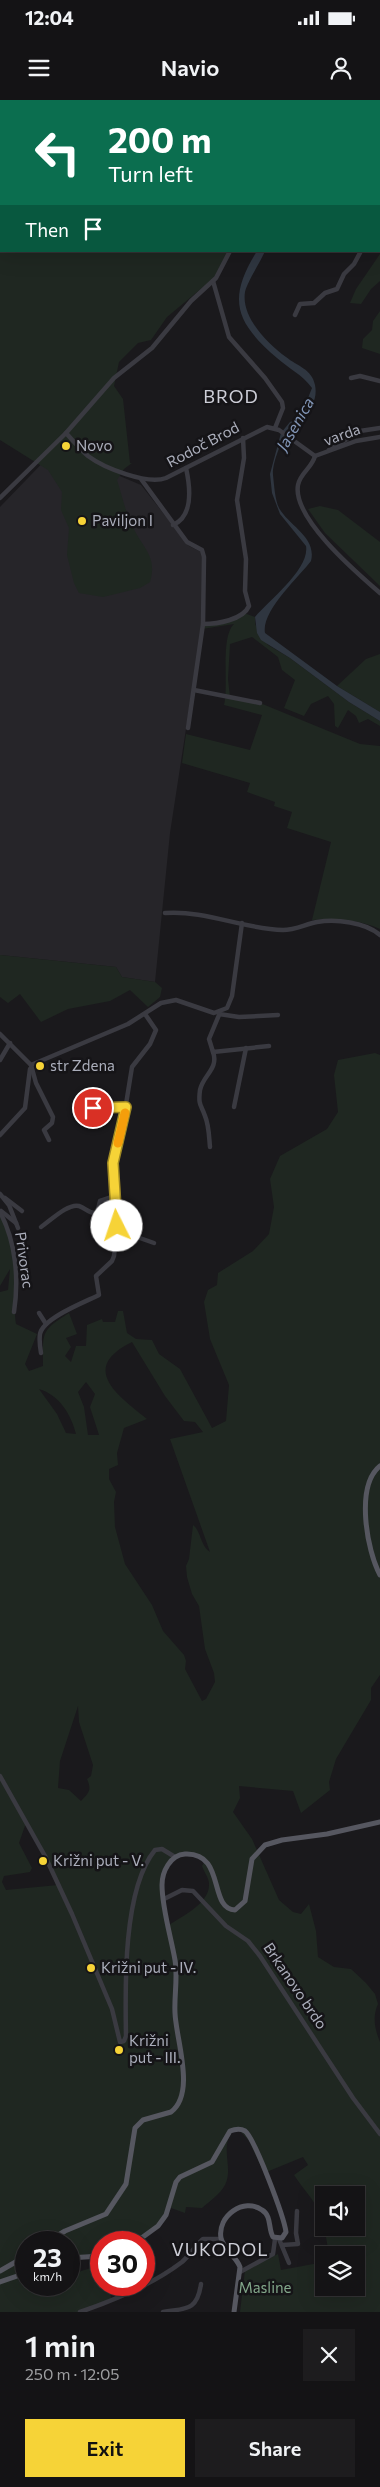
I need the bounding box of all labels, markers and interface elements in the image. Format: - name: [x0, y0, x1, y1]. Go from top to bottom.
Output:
- text: 12:04: [25, 6, 74, 29]
- icon: menu: [25, 54, 53, 82]
- text: Navio: [161, 54, 219, 81]
- icon: person: [327, 54, 355, 82]
- text: 200 m: [108, 117, 211, 160]
- icon: left: [25, 120, 90, 185]
- text: Turn left: [108, 160, 193, 187]
- icon: arrive: [79, 215, 107, 243]
- text: Then: [25, 218, 69, 241]
- district label: BROD: [203, 385, 259, 407]
- water label: Jasenica: [271, 394, 317, 455]
- street label: Rodoč Brod: [163, 418, 242, 471]
- street label: varda: [321, 419, 362, 449]
- place label: Novo: [76, 436, 112, 454]
- marker: Novo: [60, 440, 72, 452]
- place label: Paviljon I: [92, 511, 153, 529]
- marker: Paviljon I: [76, 515, 88, 527]
- place label: str Zdena: [50, 1056, 115, 1074]
- marker: str Zdena: [34, 1060, 46, 1072]
- pin: [72, 1087, 114, 1129]
- icon: arrive: [79, 1094, 107, 1122]
- position arrow: [90, 1199, 142, 1251]
- street label: Privorac: [12, 1231, 38, 1289]
- place label: Križni put - V.: [53, 1851, 144, 1869]
- marker: Križni put - V.: [37, 1855, 49, 1867]
- street label: Brkanovo brdo: [260, 1939, 331, 2032]
- place label: Križni put - IV.: [101, 1958, 196, 1976]
- marker: Križni put - IV.: [85, 1962, 97, 1974]
- place label: Križni put - III.: [129, 2031, 181, 2066]
- marker: Križni put - III.: [113, 2044, 125, 2056]
- map controls: [315, 2186, 365, 2296]
- button: sound: [315, 2186, 365, 2236]
- speed limit sign: 30: [90, 2231, 155, 2296]
- district label: VUKODOL: [172, 2238, 268, 2260]
- text: 23: [33, 2242, 62, 2272]
- button: layers: [315, 2246, 365, 2296]
- text: km/h: [33, 2269, 62, 2283]
- park label: Masline: [238, 2278, 292, 2296]
- text: 1 min: [25, 2326, 96, 2363]
- button: close: [303, 2329, 355, 2381]
- text: 250 m · 12:05: [25, 2364, 120, 2383]
- button: Exit: [25, 2419, 185, 2477]
- button: Share: [195, 2419, 355, 2477]

